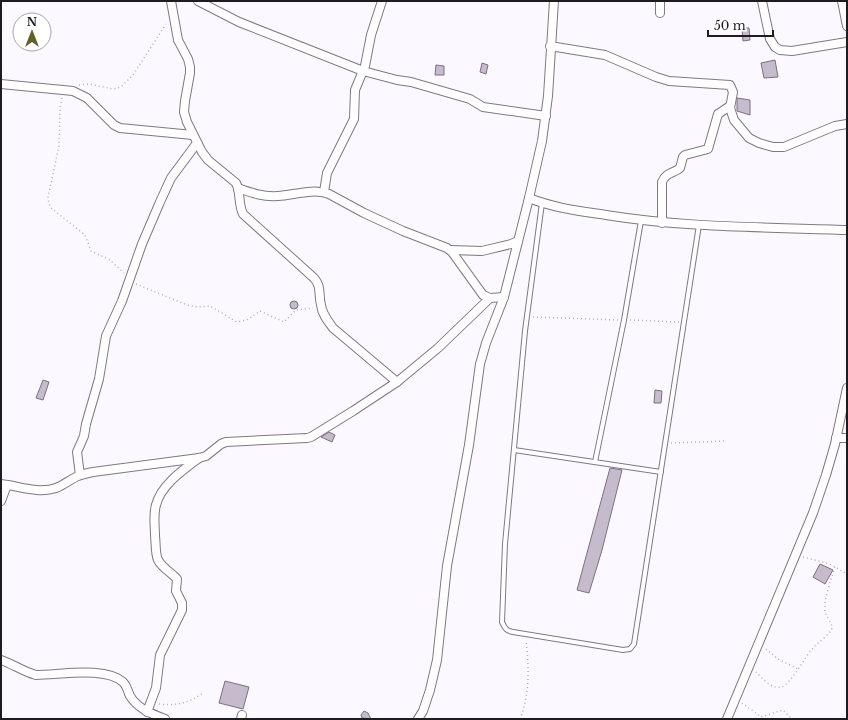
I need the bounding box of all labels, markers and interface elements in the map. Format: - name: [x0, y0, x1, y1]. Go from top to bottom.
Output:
- north arrow: [12, 12, 52, 52]
- scale bar: [708, 12, 773, 38]
- text: N: [27, 15, 38, 29]
- text: 50 m: [714, 18, 746, 33]

